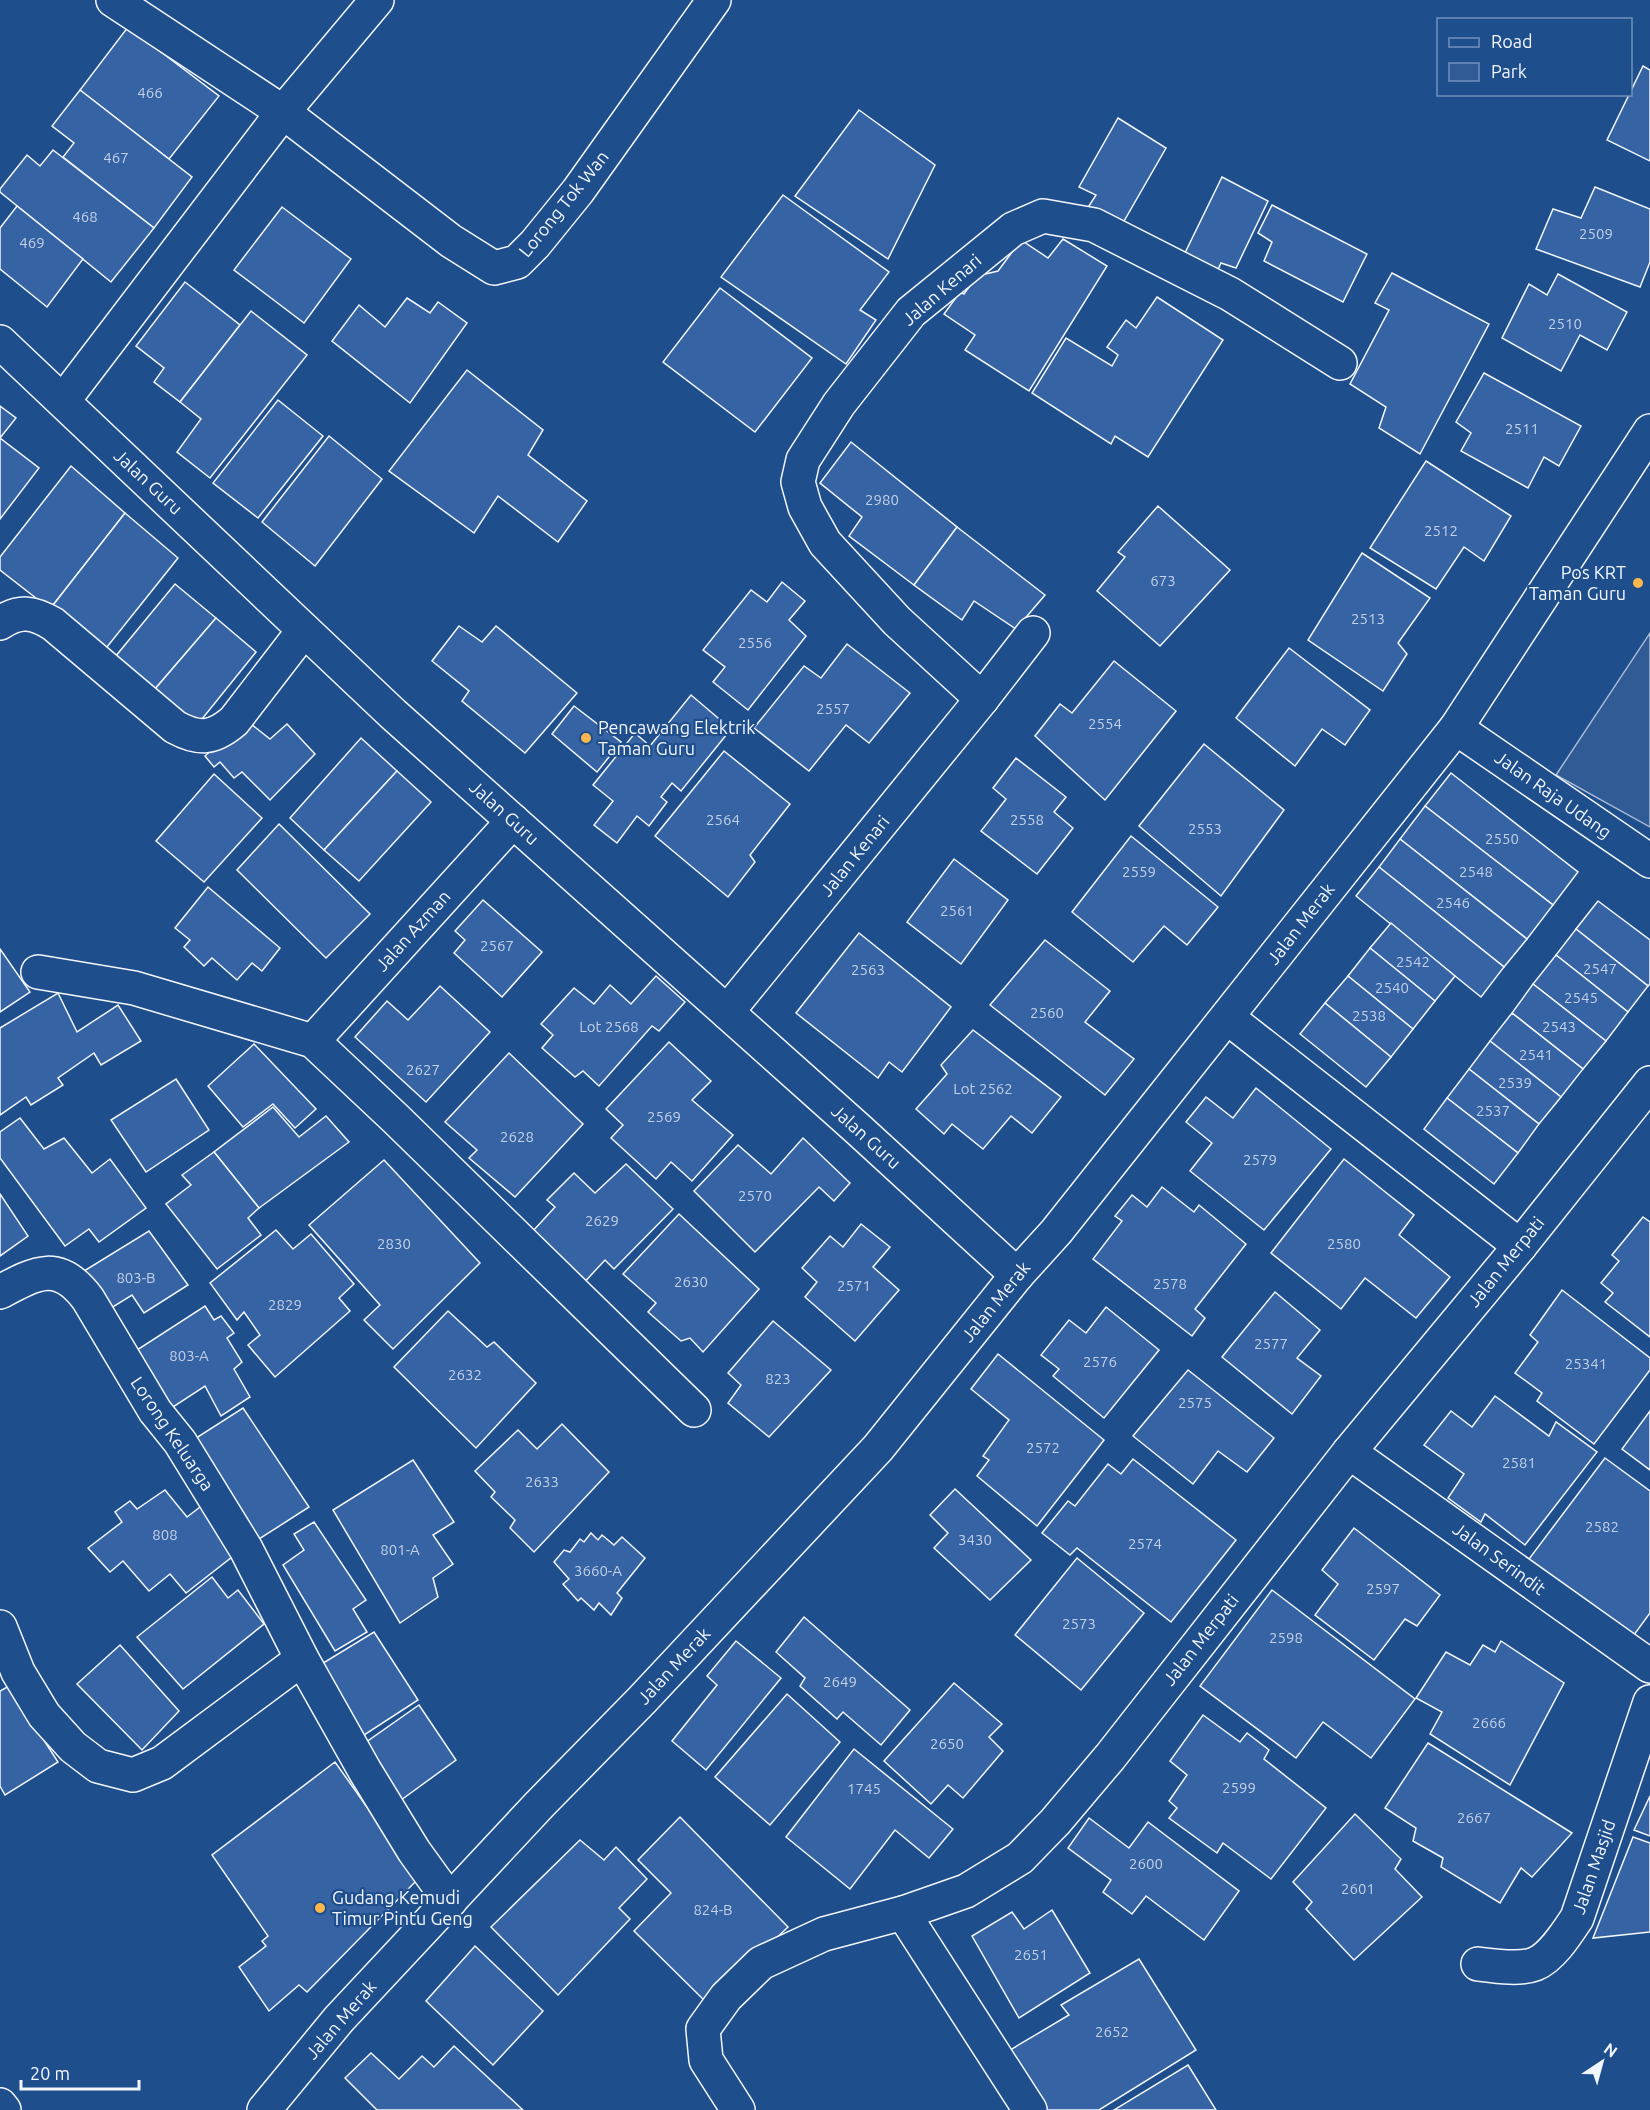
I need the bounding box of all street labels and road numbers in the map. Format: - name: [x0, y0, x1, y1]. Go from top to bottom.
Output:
- street label: Lorong Tok Wan: [514, 146, 612, 260]
- street label: Jalan Kenari: [898, 250, 985, 329]
- street label: Jalan Guru: [110, 445, 187, 518]
- street label: Jalan Raja Udang: [1492, 747, 1616, 842]
- street label: Jalan Guru: [466, 776, 543, 848]
- street label: Jalan Kenari: [816, 811, 893, 900]
- street label: Jalan Merak: [1262, 879, 1338, 968]
- street label: Jalan Azman: [371, 886, 454, 975]
- street label: Jalan Guru: [828, 1100, 905, 1172]
- street label: Jalan Merpati: [1463, 1212, 1548, 1310]
- street label: Jalan Merak: [957, 1257, 1034, 1345]
- street label: Lorong Keluarga: [127, 1373, 218, 1494]
- street label: Jalan Serindit: [1449, 1518, 1550, 1598]
- street label: Jalan Merpati: [1158, 1590, 1242, 1689]
- street label: Jalan Merak: [633, 1623, 714, 1708]
- street label: Jalan Masjid: [1568, 1817, 1619, 1916]
- street label: Jalan Merak: [301, 1976, 380, 2063]

